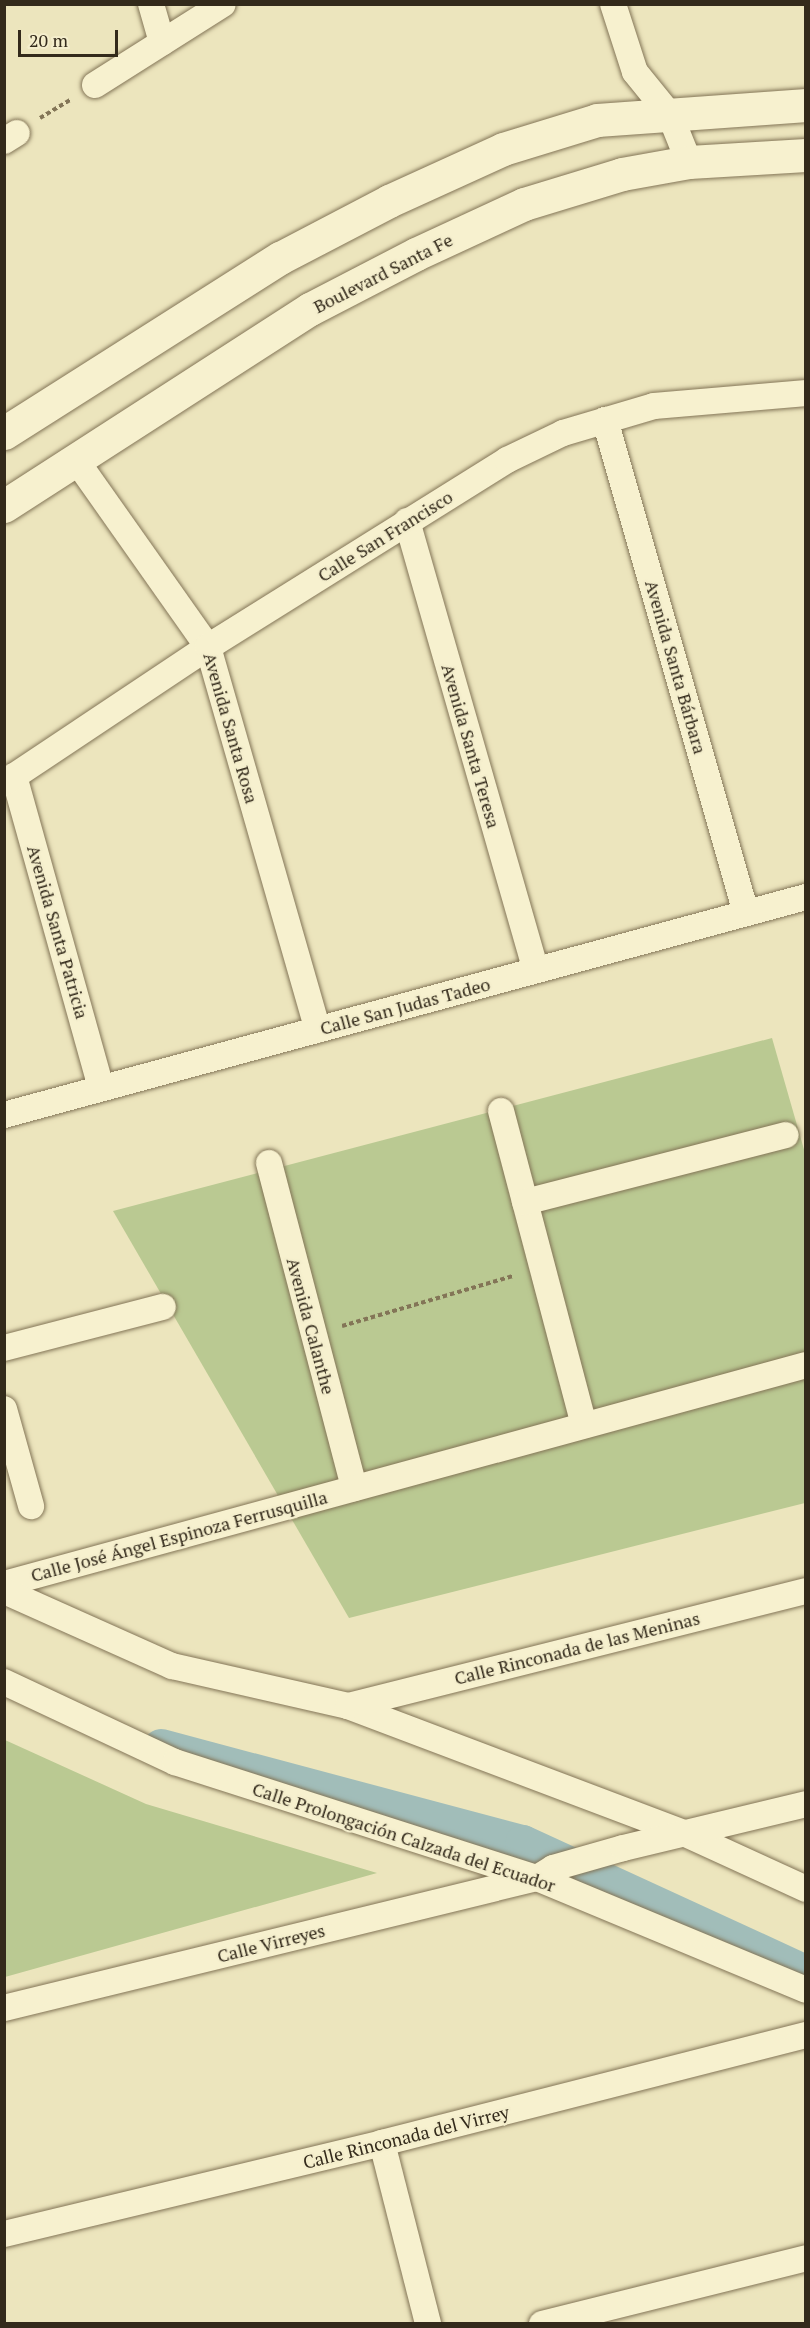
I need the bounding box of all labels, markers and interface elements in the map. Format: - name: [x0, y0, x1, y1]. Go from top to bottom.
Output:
- scale bar: [21, 18, 122, 56]
- text: 20 m: [29, 28, 68, 52]
- street label: Boulevard Santa Fe: [310, 229, 456, 317]
- street label: Calle San Francisco: [314, 486, 456, 586]
- street label: Avenida Santa Bárbara: [641, 578, 711, 756]
- street label: Avenida Santa Rosa: [199, 650, 263, 806]
- street label: Avenida Santa Teresa: [437, 661, 505, 831]
- street label: Avenida Santa Patricia: [23, 843, 93, 1021]
- street label: Calle San Judas Tadeo: [318, 973, 492, 1039]
- street label: Avenida Calanthe: [282, 1255, 340, 1397]
- street label: Calle José Ángel Espinoza Ferrusquilla: [28, 1486, 330, 1586]
- street label: Calle Rinconada de las Meninas: [452, 1607, 702, 1689]
- street label: Calle Prolongación Calzada del Ecuador: [250, 1778, 558, 1896]
- street label: Calle Virreyes: [215, 1919, 327, 1967]
- street label: Calle Rinconada del Virrey: [301, 2101, 511, 2173]

